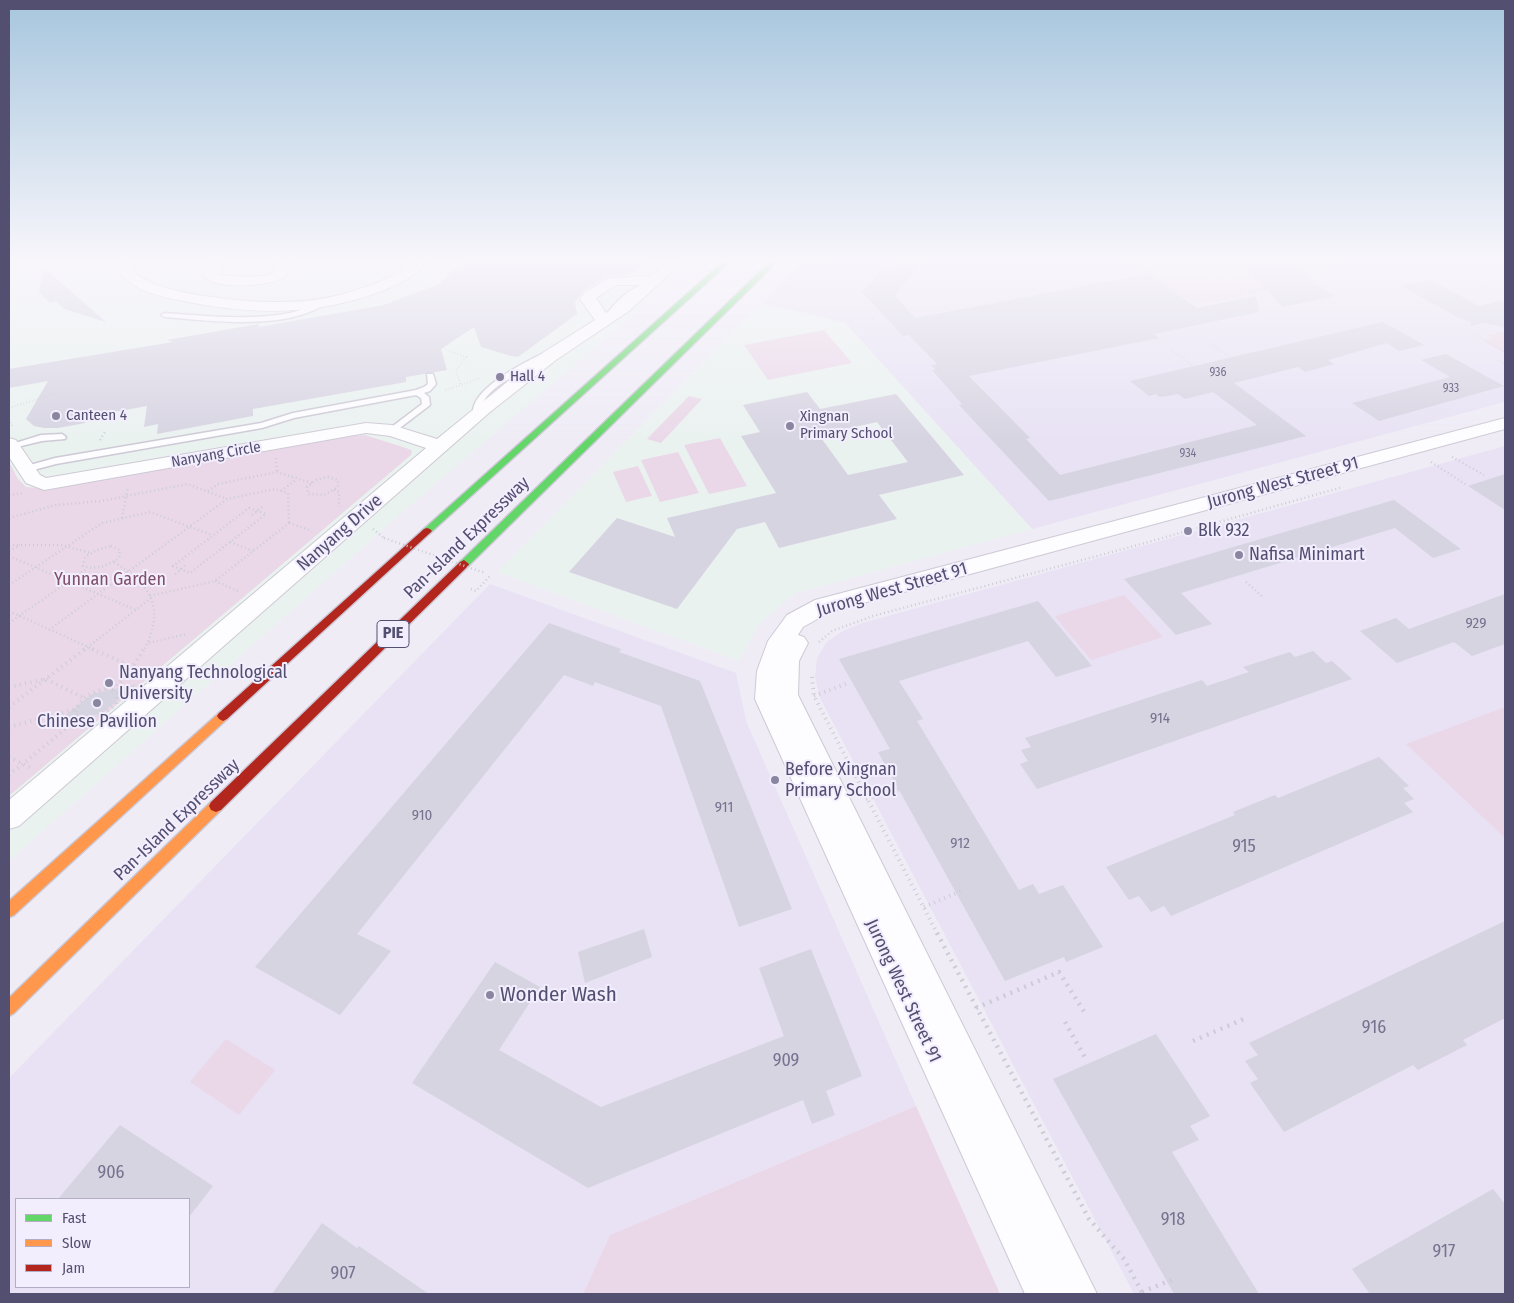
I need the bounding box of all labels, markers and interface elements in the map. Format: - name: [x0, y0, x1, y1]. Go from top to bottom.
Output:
- house number: 936: [1210, 366, 1226, 380]
- place label: Hall 4: [510, 368, 545, 386]
- marker: Hall 4: [494, 371, 506, 383]
- house number: 933: [1443, 382, 1459, 396]
- place label: Canteen 4: [66, 407, 127, 425]
- place label: Xingnan Primary School: [800, 408, 892, 443]
- marker: Canteen 4: [50, 410, 62, 422]
- marker: Xingnan Primary School: [784, 420, 796, 432]
- street label: Nanyang Circle: [170, 438, 262, 472]
- house number: 934: [1180, 447, 1196, 461]
- street label: Jurong West Street 91: [1205, 452, 1361, 514]
- street label: Pan-Island Expressway: [400, 472, 534, 604]
- street label: Nanyang Drive: [293, 490, 387, 576]
- place label: Blk 932: [1198, 520, 1250, 542]
- marker: Blk 932: [1182, 525, 1194, 537]
- place label: Nafisa Minimart: [1249, 544, 1365, 566]
- marker: Nafisa Minimart: [1233, 549, 1245, 561]
- street label: Jurong West Street 91: [814, 558, 970, 622]
- park label: Yunnan Garden: [54, 569, 166, 591]
- house number: 929: [1466, 615, 1486, 633]
- road number: PIE: [377, 620, 409, 648]
- place label: Nanyang Technological University: [119, 662, 287, 704]
- marker: Nanyang Technological University: [103, 677, 115, 689]
- marker: Chinese Pavilion: [91, 697, 103, 709]
- house number: 914: [1150, 710, 1170, 728]
- place label: Chinese Pavilion: [37, 711, 157, 733]
- street label: Pan-Island Expressway: [110, 754, 244, 886]
- place label: Before Xingnan Primary School: [785, 759, 896, 802]
- marker: Before Xingnan Primary School: [769, 774, 781, 786]
- house number: 911: [715, 799, 733, 817]
- house number: 910: [412, 807, 432, 825]
- house number: 912: [950, 835, 970, 853]
- house number: 915: [1232, 836, 1256, 858]
- street label: Jurong West Street 91: [860, 916, 946, 1066]
- place label: Wonder Wash: [500, 982, 617, 1008]
- marker: Wonder Wash: [484, 989, 496, 1001]
- house number: 916: [1362, 1017, 1386, 1039]
- house number: 909: [773, 1050, 799, 1072]
- house number: 906: [97, 1162, 125, 1184]
- legend: [15, 1198, 190, 1288]
- text: Fast: [62, 1209, 86, 1227]
- house number: 918: [1161, 1209, 1185, 1231]
- text: Slow: [62, 1234, 91, 1252]
- house number: 917: [1433, 1241, 1455, 1263]
- text: Jam: [62, 1259, 85, 1277]
- house number: 907: [330, 1263, 356, 1285]

